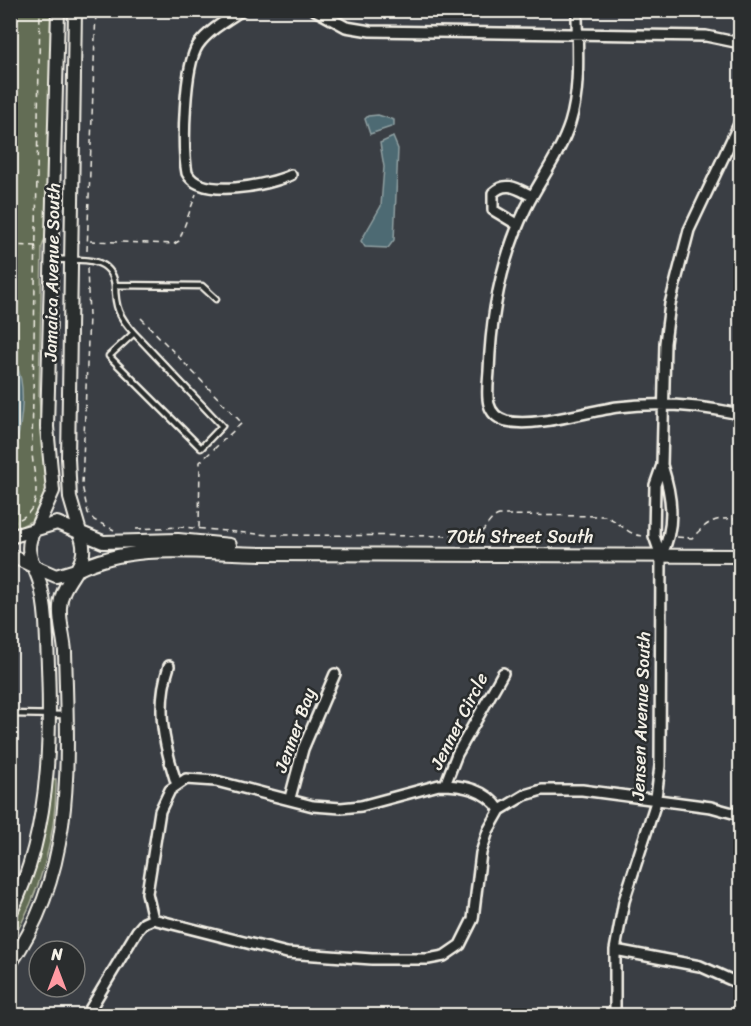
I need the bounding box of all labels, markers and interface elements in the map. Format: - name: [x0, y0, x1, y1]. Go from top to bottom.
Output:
- street label: Jamaica Avenue South: [34, 183, 70, 362]
- street label: 70th Street South: [446, 521, 594, 553]
- street label: Jensen Avenue South: [622, 631, 660, 802]
- street label: Jenner Circle: [420, 667, 497, 776]
- street label: Jenner Bay: [265, 682, 325, 778]
- north arrow: [27, 939, 87, 999]
- text: N: [50, 940, 63, 969]

